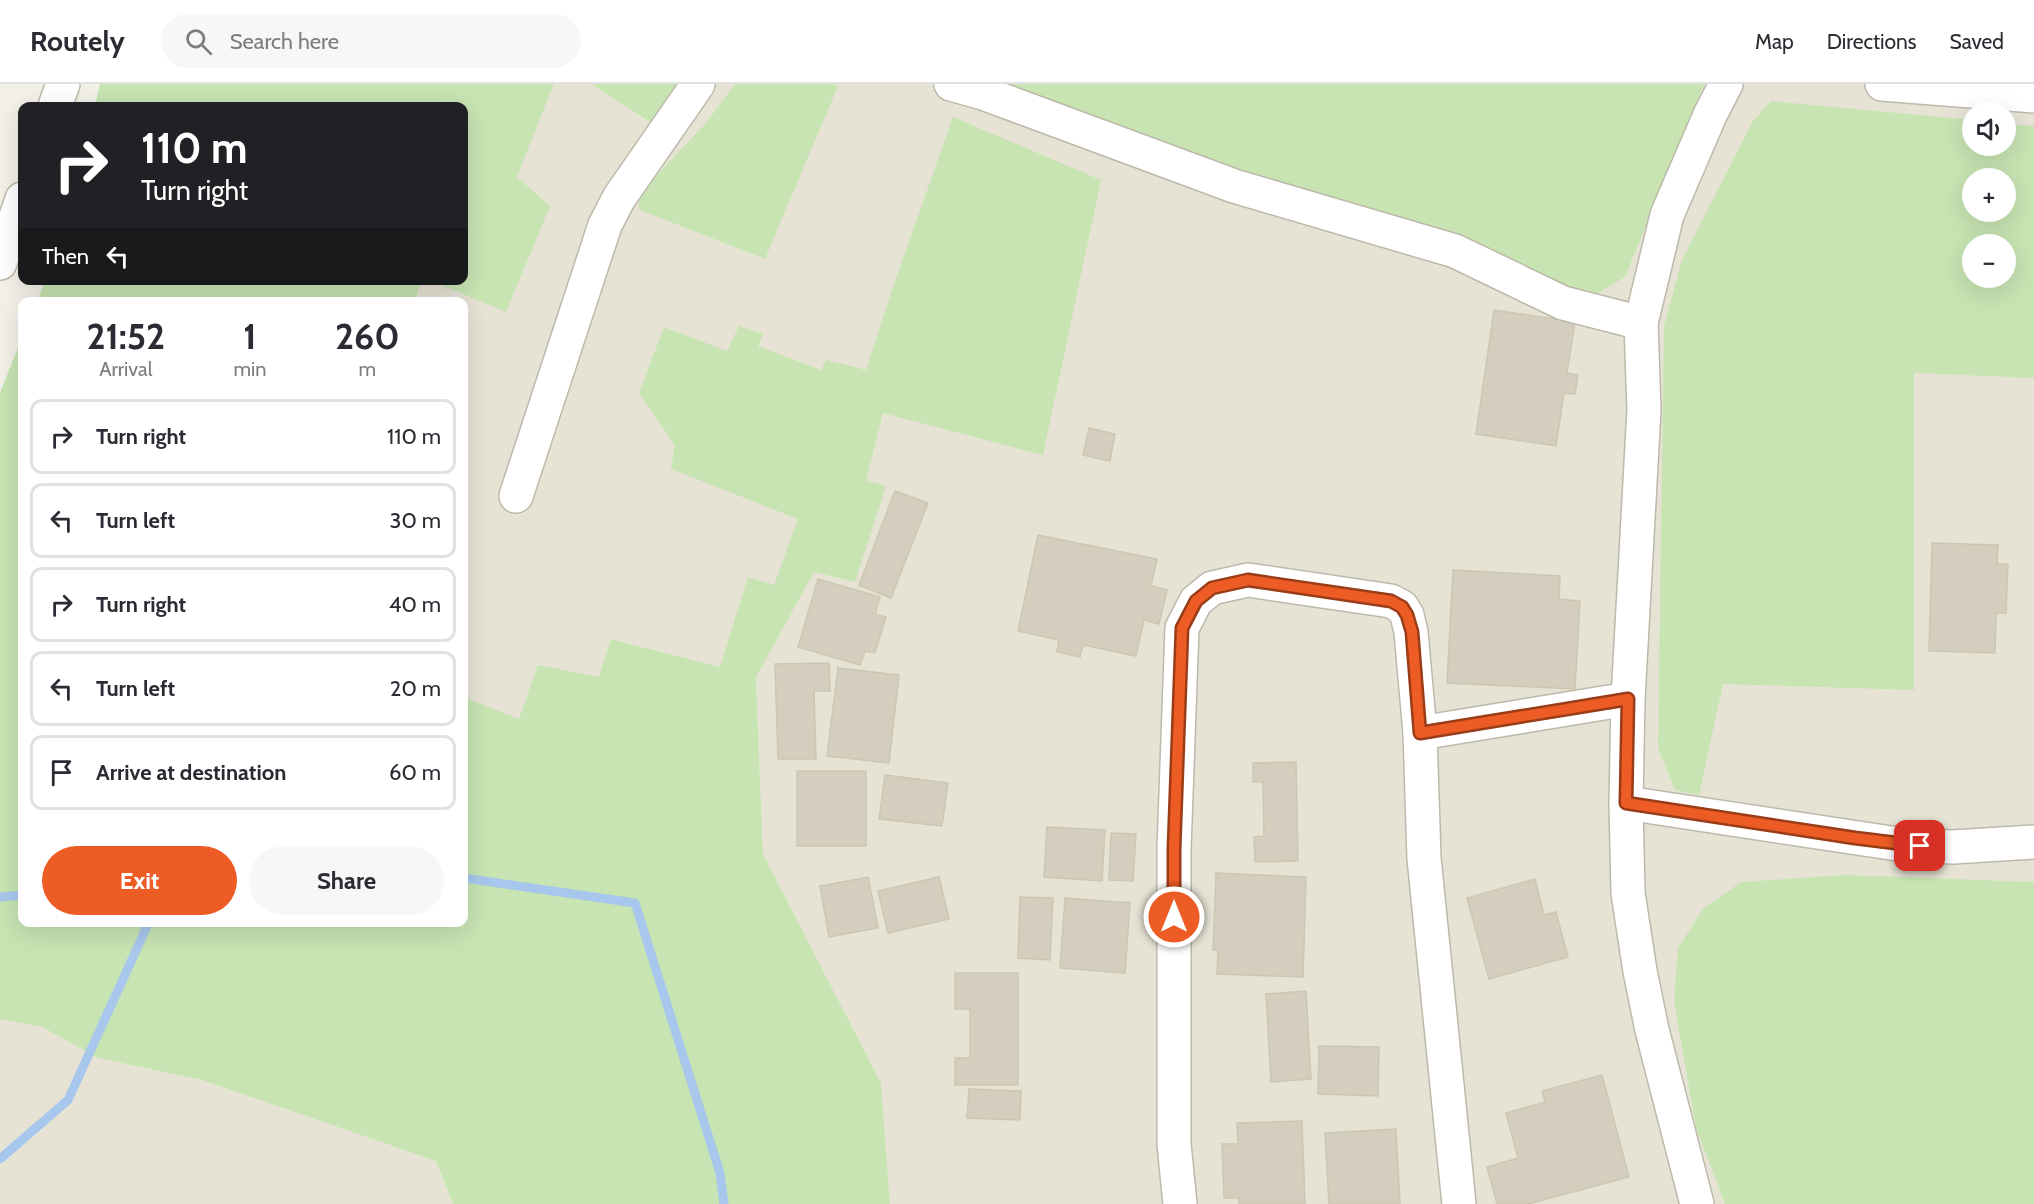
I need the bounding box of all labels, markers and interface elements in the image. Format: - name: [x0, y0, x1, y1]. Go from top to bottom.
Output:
- search box: [161, 14, 581, 68]
- text: Routely: [30, 24, 125, 58]
- icon: search: [182, 25, 215, 58]
- text: Search here: [230, 28, 339, 55]
- text: Map: [1755, 29, 1794, 54]
- text: Directions: [1827, 29, 1916, 54]
- text: Saved: [1949, 29, 2004, 54]
- map controls: [1962, 102, 2016, 288]
- button: sound: [1962, 102, 2016, 156]
- text: 110 m: [141, 122, 248, 174]
- icon: right: [42, 126, 120, 204]
- button: +: [1962, 168, 2016, 222]
- text: Turn right: [141, 174, 248, 207]
- button: −: [1962, 234, 2016, 288]
- icon: left: [101, 240, 134, 273]
- text: Then: [42, 243, 89, 270]
- text: 21:52: [86, 314, 165, 358]
- text: 1: [243, 314, 257, 358]
- text: 260: [335, 314, 400, 358]
- text: Arrival: [99, 357, 152, 381]
- text: min: [234, 357, 266, 381]
- text: m: [358, 357, 376, 381]
- icon: right: [45, 420, 78, 453]
- text: Turn right: [96, 423, 186, 450]
- text: 110 m: [387, 423, 441, 450]
- icon: left: [45, 504, 78, 537]
- text: Turn left: [96, 507, 175, 534]
- text: 30 m: [389, 507, 441, 534]
- icon: right: [45, 588, 78, 621]
- text: Turn right: [96, 591, 186, 618]
- text: 40 m: [389, 591, 441, 618]
- icon: left: [45, 672, 78, 705]
- text: Turn left: [96, 675, 175, 702]
- text: 20 m: [390, 675, 441, 702]
- icon: arrive: [45, 756, 78, 789]
- text: Arrive at destination: [96, 759, 286, 786]
- text: 60 m: [389, 759, 441, 786]
- pin: [1894, 820, 1945, 871]
- icon: arrive: [1903, 829, 1936, 862]
- button: Exit: [42, 846, 237, 915]
- button: Share: [249, 846, 444, 915]
- position arrow: [1142, 885, 1206, 949]

